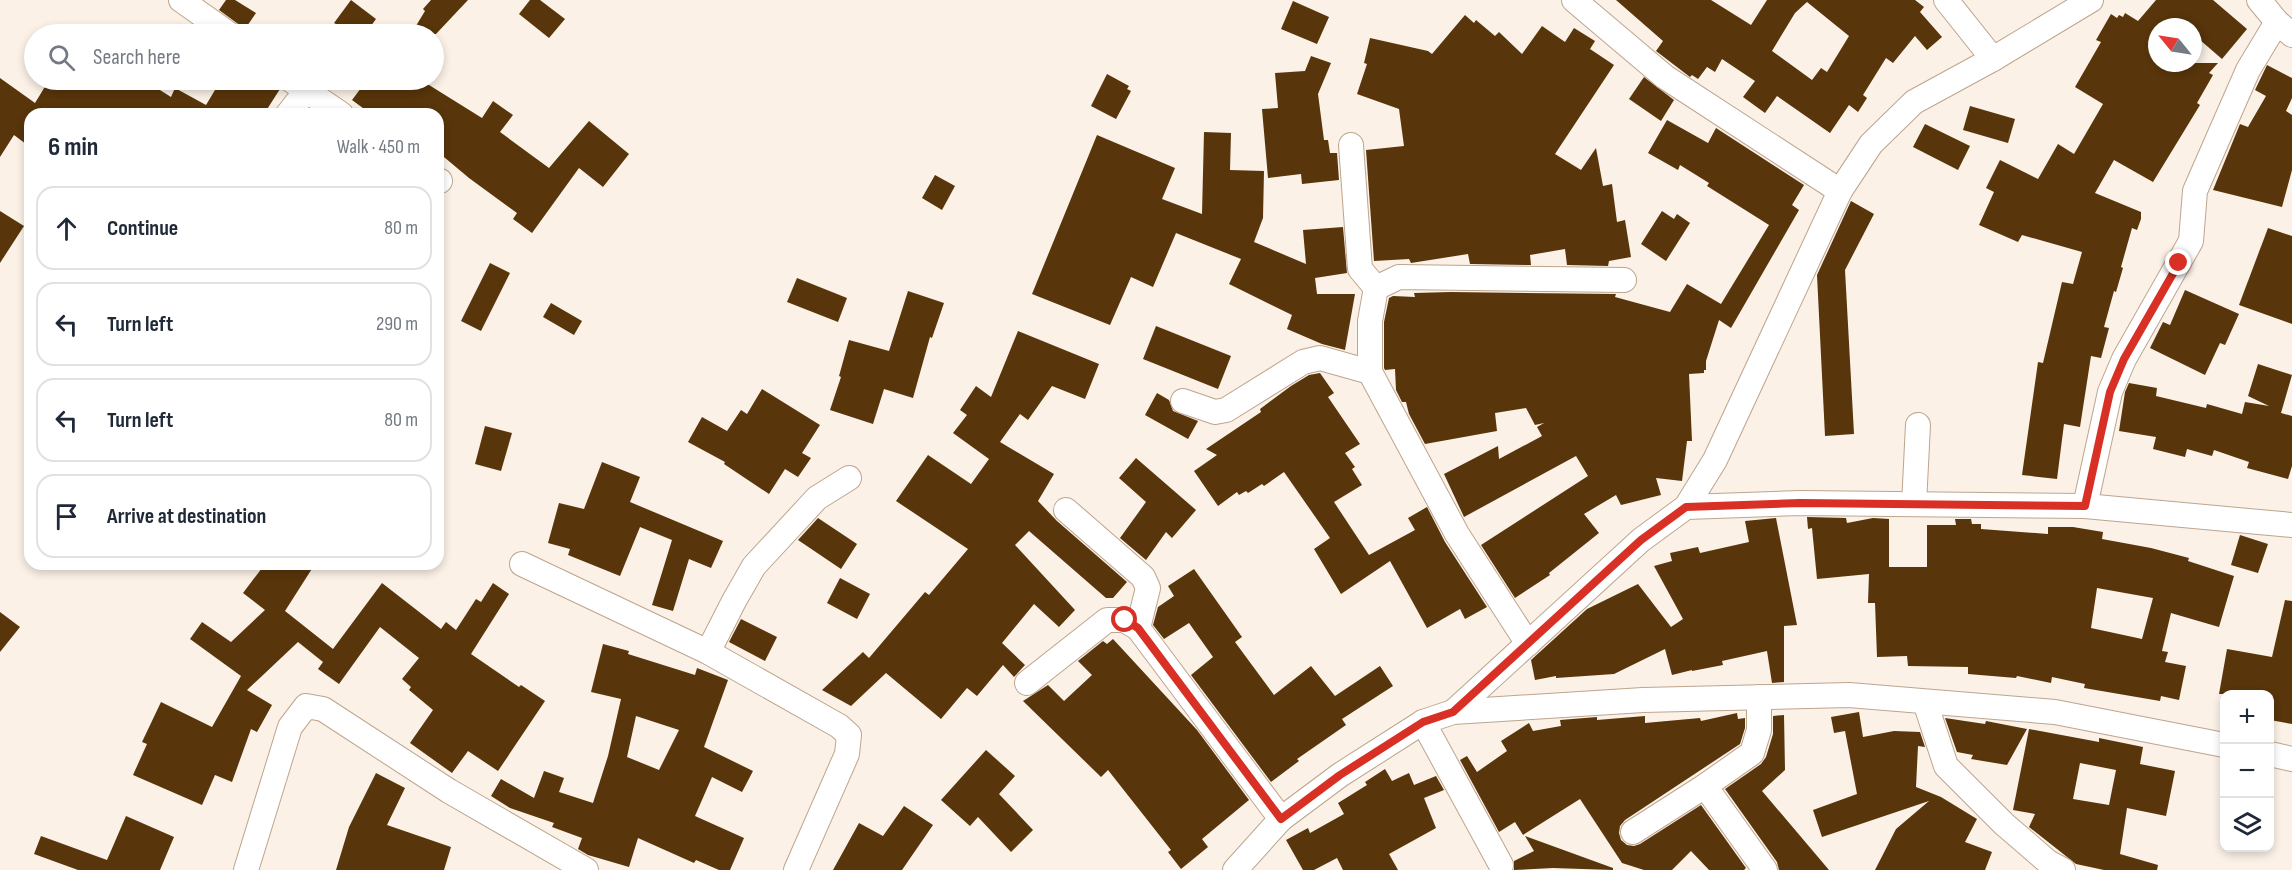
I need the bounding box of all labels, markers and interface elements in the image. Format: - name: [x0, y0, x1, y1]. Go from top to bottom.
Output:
- north arrow: [2148, 18, 2202, 72]
- search box: [24, 24, 444, 90]
- icon: search: [45, 41, 78, 74]
- text: Search here: [93, 44, 180, 71]
- text: 6 min: [48, 132, 98, 163]
- text: Walk · 450 m: [337, 135, 420, 159]
- icon: ahead: [50, 212, 83, 245]
- text: Continue: [107, 215, 178, 242]
- text: 80 m: [384, 216, 418, 240]
- route end: [2165, 249, 2191, 275]
- icon: left: [50, 308, 83, 341]
- text: Turn left: [107, 311, 173, 338]
- text: 290 m: [376, 312, 418, 336]
- icon: left: [50, 404, 83, 437]
- text: Turn left: [107, 407, 173, 434]
- text: 80 m: [384, 408, 418, 432]
- icon: arrive: [50, 500, 83, 533]
- text: Arrive at destination: [107, 503, 266, 530]
- route start: [1111, 606, 1137, 632]
- map controls: [2220, 690, 2274, 852]
- button: +: [2220, 690, 2274, 744]
- button: −: [2220, 744, 2274, 798]
- button: layers: [2220, 798, 2274, 852]

